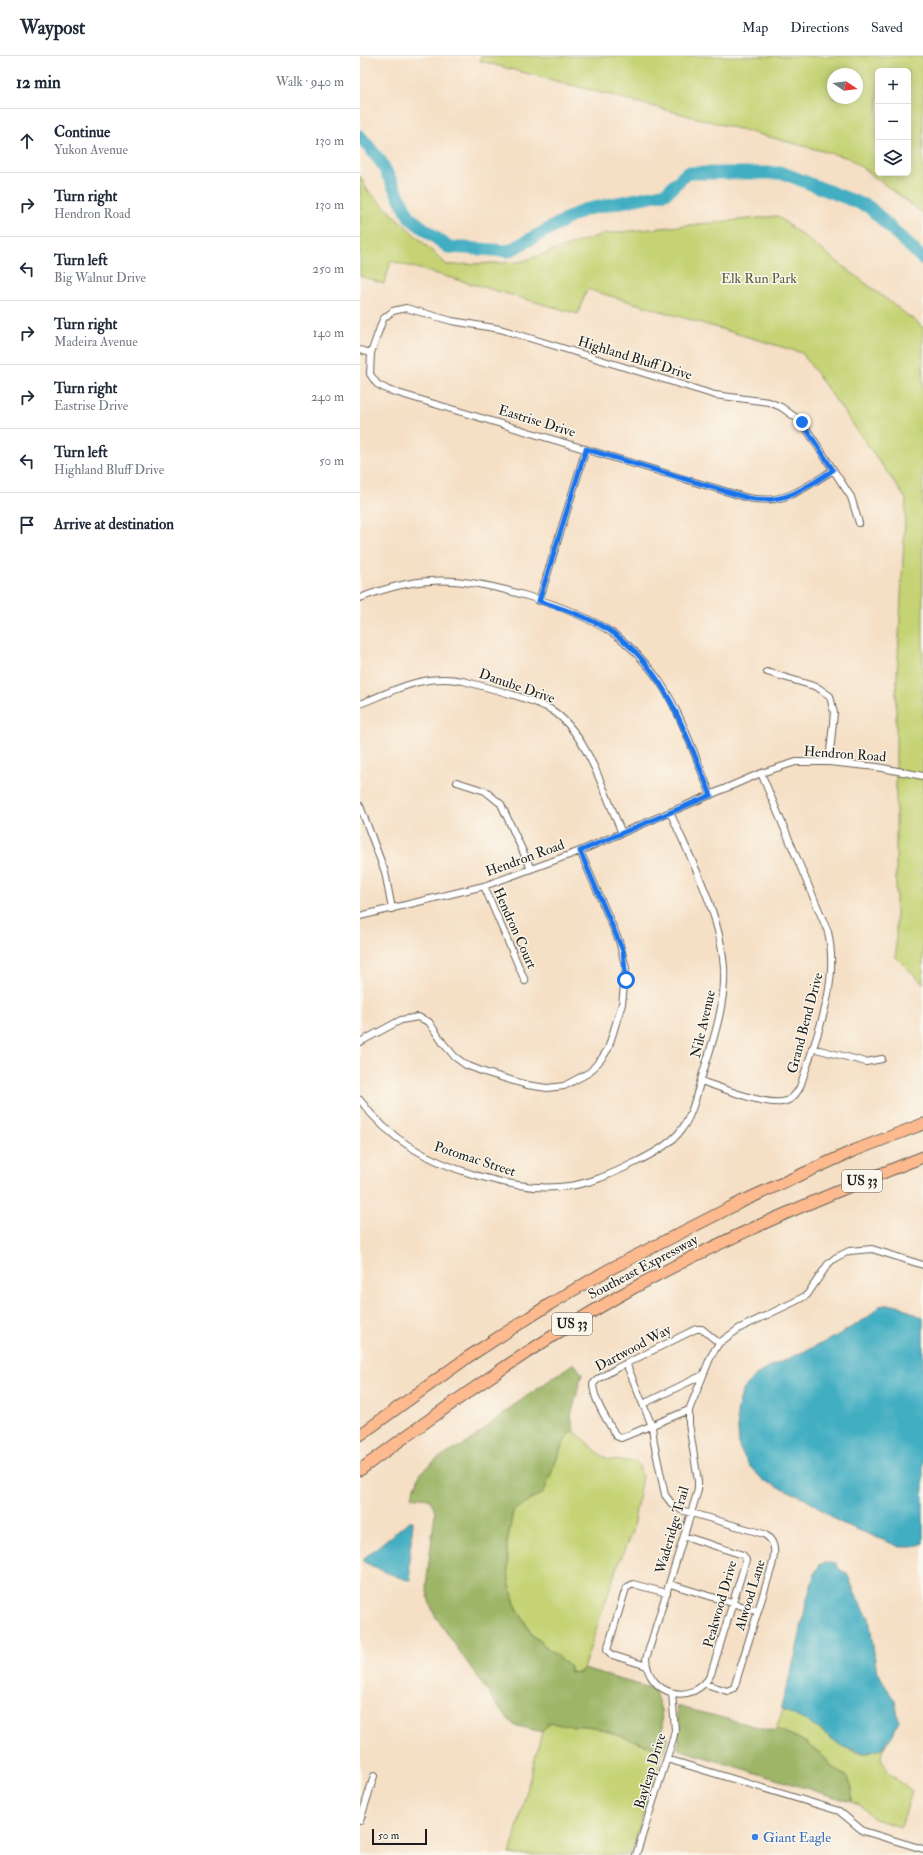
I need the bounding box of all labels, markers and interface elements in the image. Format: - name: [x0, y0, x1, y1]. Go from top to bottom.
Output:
- text: Waypost: [20, 16, 85, 40]
- text: Map: [742, 19, 768, 36]
- text: Directions: [790, 19, 849, 36]
- text: Saved: [871, 19, 903, 36]
- north arrow: [827, 68, 863, 104]
- map controls: [875, 68, 911, 176]
- button: +: [875, 68, 911, 104]
- text: 12 min: [16, 72, 61, 93]
- text: Walk · 940 m: [276, 74, 344, 90]
- button: −: [875, 104, 911, 140]
- text: Continue: [54, 123, 110, 142]
- icon: ahead: [16, 130, 38, 152]
- text: 130 m: [315, 133, 344, 149]
- button: layers: [875, 140, 911, 176]
- text: Yukon Avenue: [54, 142, 128, 158]
- text: Turn right: [54, 187, 117, 206]
- icon: right: [16, 194, 38, 216]
- text: 130 m: [315, 197, 344, 213]
- text: Hendron Road: [54, 206, 131, 222]
- text: Turn left: [54, 251, 108, 270]
- icon: left: [16, 258, 38, 280]
- text: 250 m: [312, 261, 344, 277]
- text: Big Walnut Drive: [54, 270, 146, 286]
- park label: Elk Run Park: [721, 270, 797, 287]
- text: Turn right: [54, 315, 117, 334]
- icon: right: [16, 322, 38, 344]
- text: 140 m: [313, 325, 344, 341]
- street label: Highland Bluff Drive: [576, 333, 694, 384]
- text: Madeira Avenue: [54, 334, 138, 350]
- text: Turn right: [54, 379, 117, 398]
- icon: right: [16, 386, 38, 408]
- text: 240 m: [311, 389, 344, 405]
- text: Eastrise Drive: [54, 398, 128, 414]
- street label: Eastrise Drive: [496, 401, 578, 441]
- route end: [793, 413, 811, 431]
- text: Turn left: [54, 443, 108, 462]
- icon: left: [16, 450, 38, 472]
- text: 50 m: [319, 453, 344, 469]
- text: Highland Bluff Drive: [54, 462, 164, 478]
- icon: arrive: [16, 514, 38, 536]
- text: Arrive at destination: [54, 515, 174, 534]
- street label: Danube Drive: [477, 665, 557, 707]
- street label: Hendron Road: [803, 743, 887, 765]
- street label: Hendron Road: [483, 836, 567, 880]
- street label: Hendron Court: [489, 885, 541, 972]
- route start: [617, 971, 635, 989]
- street label: Grand Bend Drive: [783, 971, 827, 1075]
- street label: Nile Avenue: [687, 988, 719, 1060]
- street label: Potomac Street: [432, 1138, 518, 1180]
- road number: US 33: [842, 1170, 882, 1192]
- street label: Southeast Expressway: [585, 1231, 702, 1304]
- road number: US 33: [552, 1313, 592, 1335]
- street label: Dartwood Way: [592, 1320, 675, 1376]
- street label: Waderidge Trail: [651, 1484, 693, 1577]
- street label: Alwood Lane: [731, 1557, 769, 1633]
- street label: Peakwood Drive: [699, 1558, 741, 1650]
- street label: Bayleap Drive: [630, 1731, 671, 1811]
- scale bar: [372, 1827, 427, 1846]
- text: 50 m: [378, 1829, 399, 1842]
- place label: Giant Eagle: [763, 1829, 831, 1846]
- marker: Giant Eagle: [750, 1832, 760, 1842]

